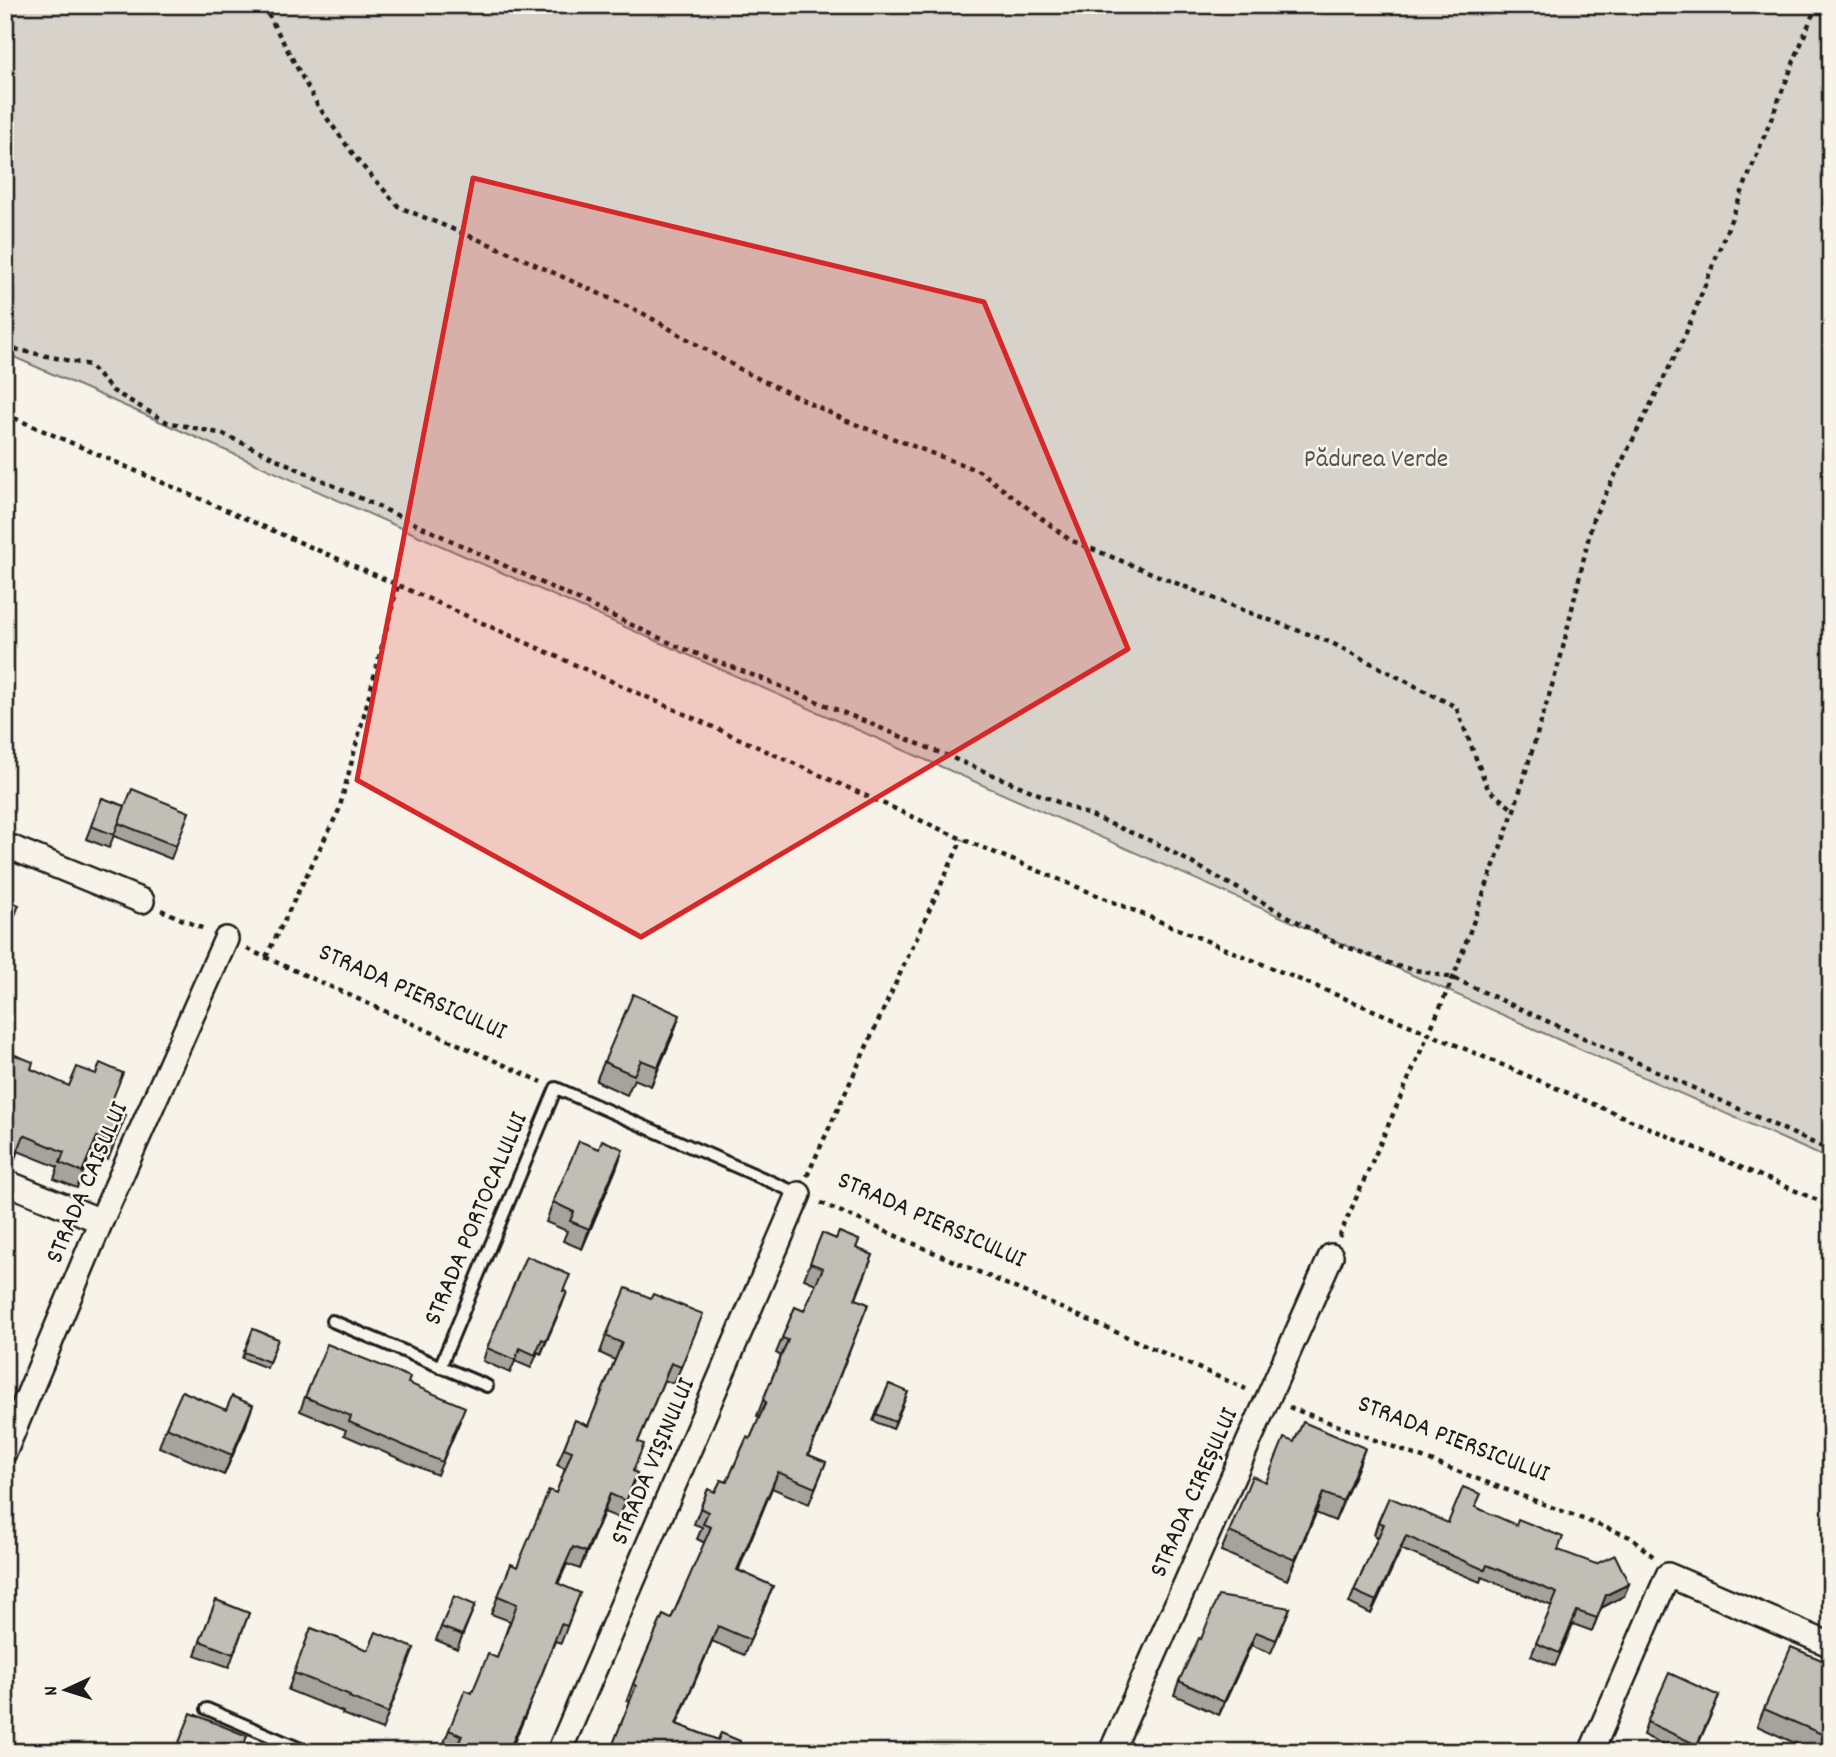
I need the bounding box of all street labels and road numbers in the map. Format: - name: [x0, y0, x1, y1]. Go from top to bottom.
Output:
- street label: STRADA PIERSICULUI: [312, 935, 512, 1051]
- street label: STRADA CAISULUI: [37, 1096, 139, 1270]
- street label: STRADA PORTOCALULUI: [415, 1107, 539, 1331]
- street label: STRADA PIERSICULUI: [831, 1163, 1031, 1279]
- street label: STRADA VIȘINULUI: [602, 1373, 706, 1551]
- street label: STRADA PIERSICULUI: [1352, 1386, 1554, 1494]
- street label: STRADA CIREȘULUI: [1141, 1402, 1249, 1584]

